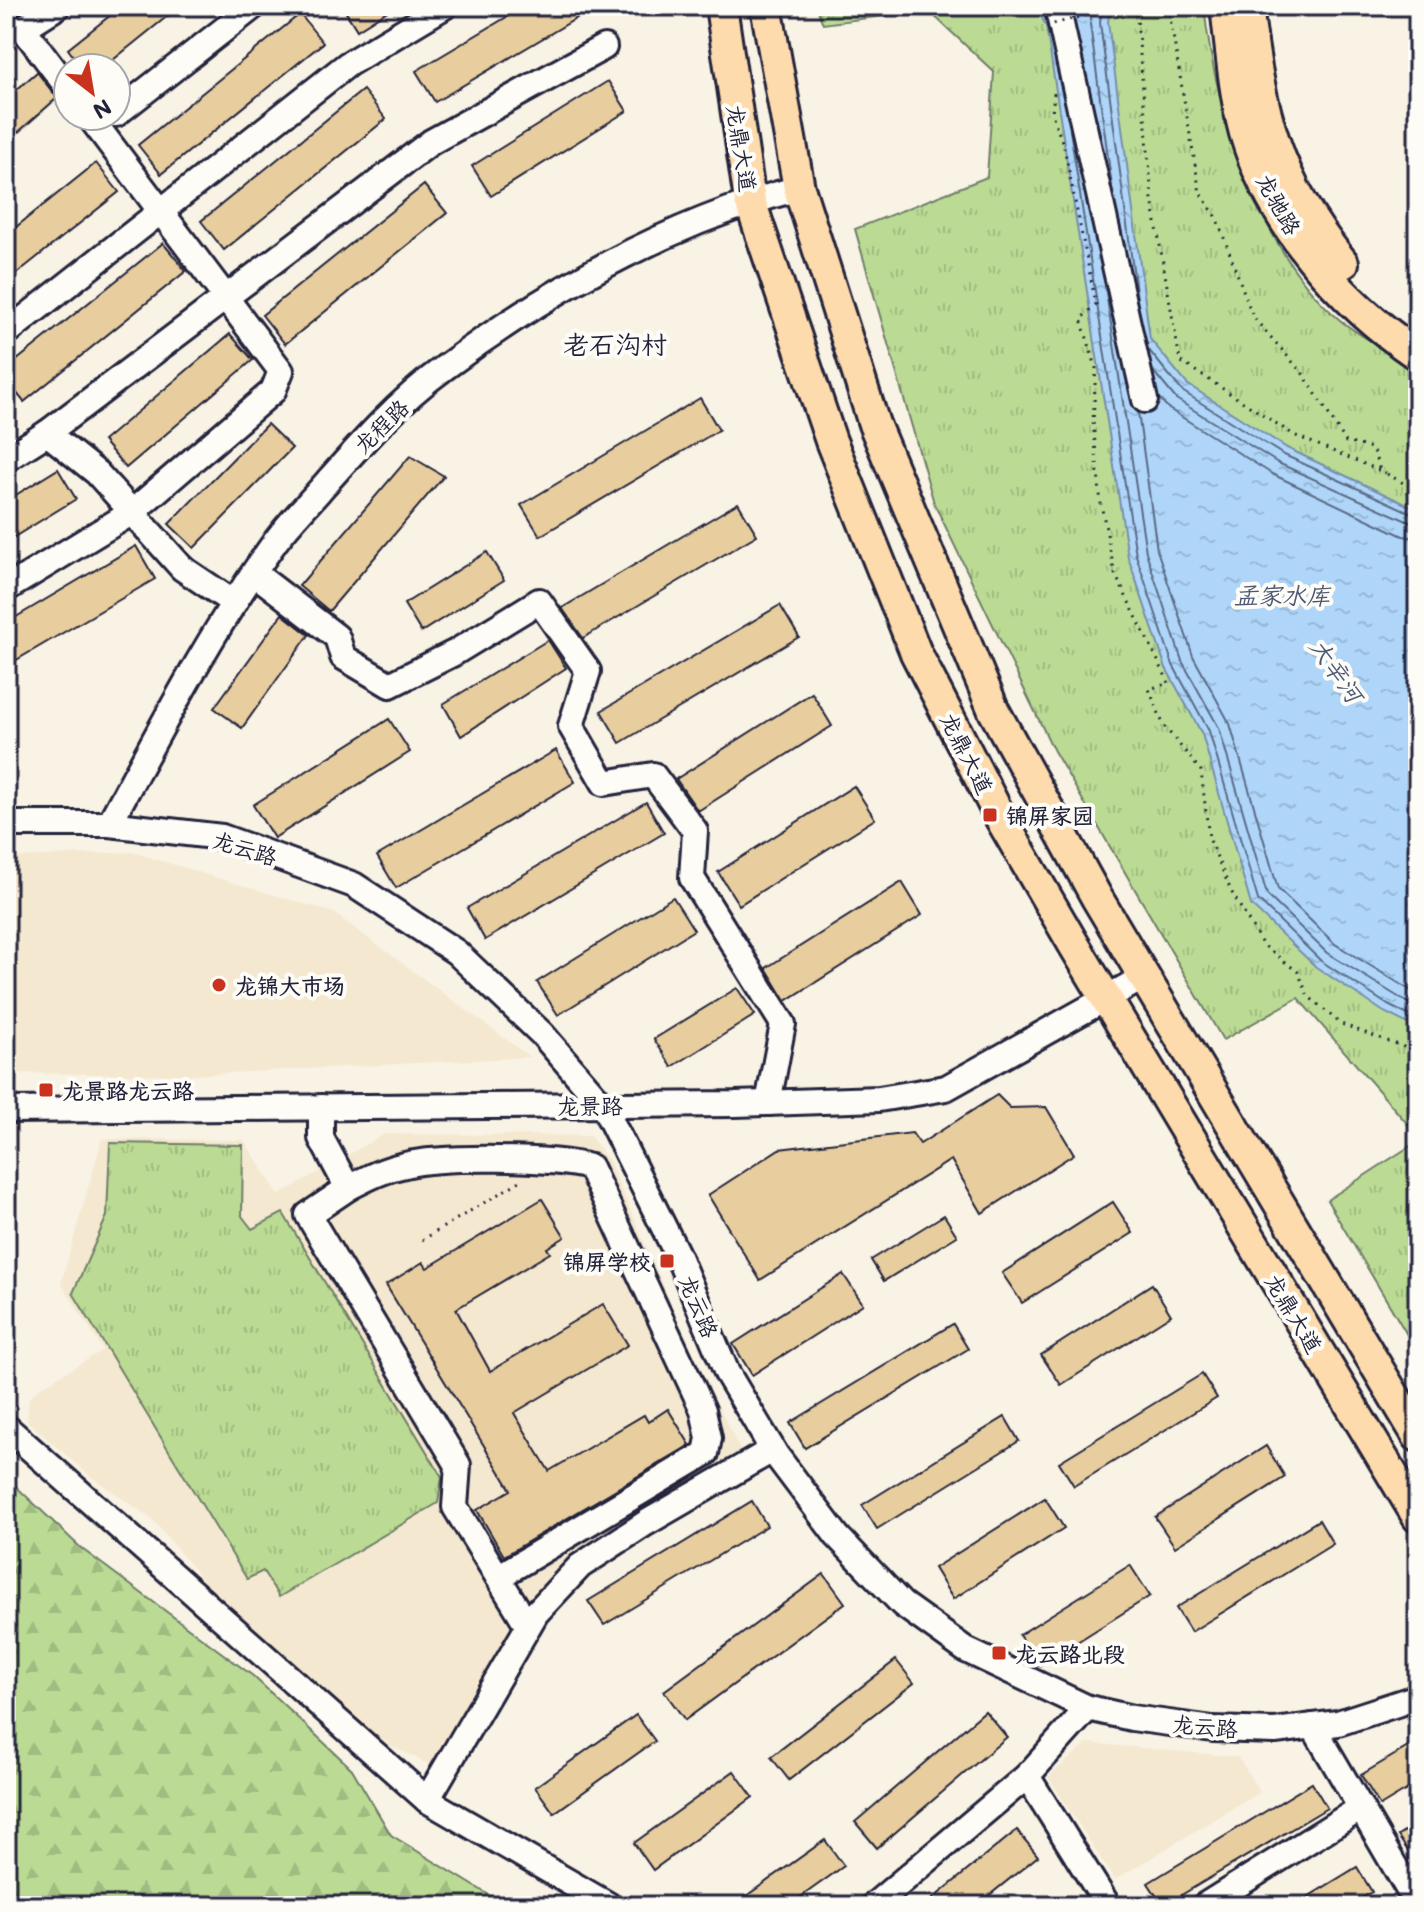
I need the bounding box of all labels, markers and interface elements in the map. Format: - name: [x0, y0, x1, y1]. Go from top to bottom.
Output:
- north arrow: [52, 52, 132, 132]
- text: N: [88, 93, 117, 126]
- street label: 龙鼎大道: [721, 102, 763, 194]
- street label: 龙驰路: [1250, 168, 1308, 240]
- district label: 老石沟村: [563, 327, 667, 361]
- street label: 龙程路: [347, 393, 415, 459]
- water label: 孟家水库: [1234, 579, 1332, 610]
- water label: 大辛河: [1304, 632, 1373, 712]
- street label: 龙鼎大道: [934, 707, 1000, 799]
- place label: 锦屏家园: [1006, 801, 1094, 830]
- marker: 锦屏家园: [981, 806, 999, 824]
- street label: 龙云路: [209, 824, 281, 872]
- place label: 龙锦大市场: [235, 971, 345, 1000]
- marker: 龙锦大市场: [210, 976, 228, 994]
- place label: 龙景路龙云路: [62, 1076, 194, 1105]
- marker: 龙景路龙云路: [37, 1081, 55, 1099]
- street label: 龙景路: [557, 1091, 623, 1120]
- place label: 锦屏学校: [563, 1247, 651, 1276]
- marker: 锦屏学校: [658, 1252, 676, 1270]
- street label: 龙鼎大道: [1259, 1268, 1329, 1358]
- street label: 龙云路: [673, 1270, 725, 1342]
- place label: 龙云路北段: [1015, 1639, 1125, 1668]
- marker: 龙云路北段: [990, 1644, 1008, 1662]
- street label: 龙云路: [1171, 1709, 1239, 1743]

